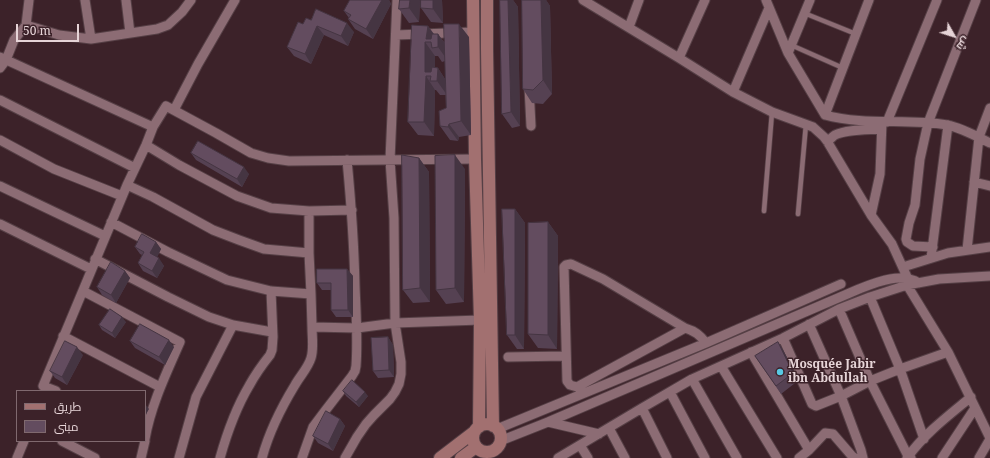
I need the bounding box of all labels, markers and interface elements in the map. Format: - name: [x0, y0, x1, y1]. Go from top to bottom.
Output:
- scale bar: [18, 16, 81, 42]
- north arrow: [934, 16, 974, 56]
- text: 50 m: [23, 22, 51, 39]
- text: ش: [953, 34, 974, 54]
- place label: Mosquée Jabir ibn Abdullah: [788, 358, 875, 386]
- marker: Mosquée Jabir ibn Abdullah: [775, 367, 785, 377]
- legend: [16, 390, 146, 442]
- text: طريق: [54, 398, 81, 415]
- text: مبنى: [54, 418, 79, 435]

